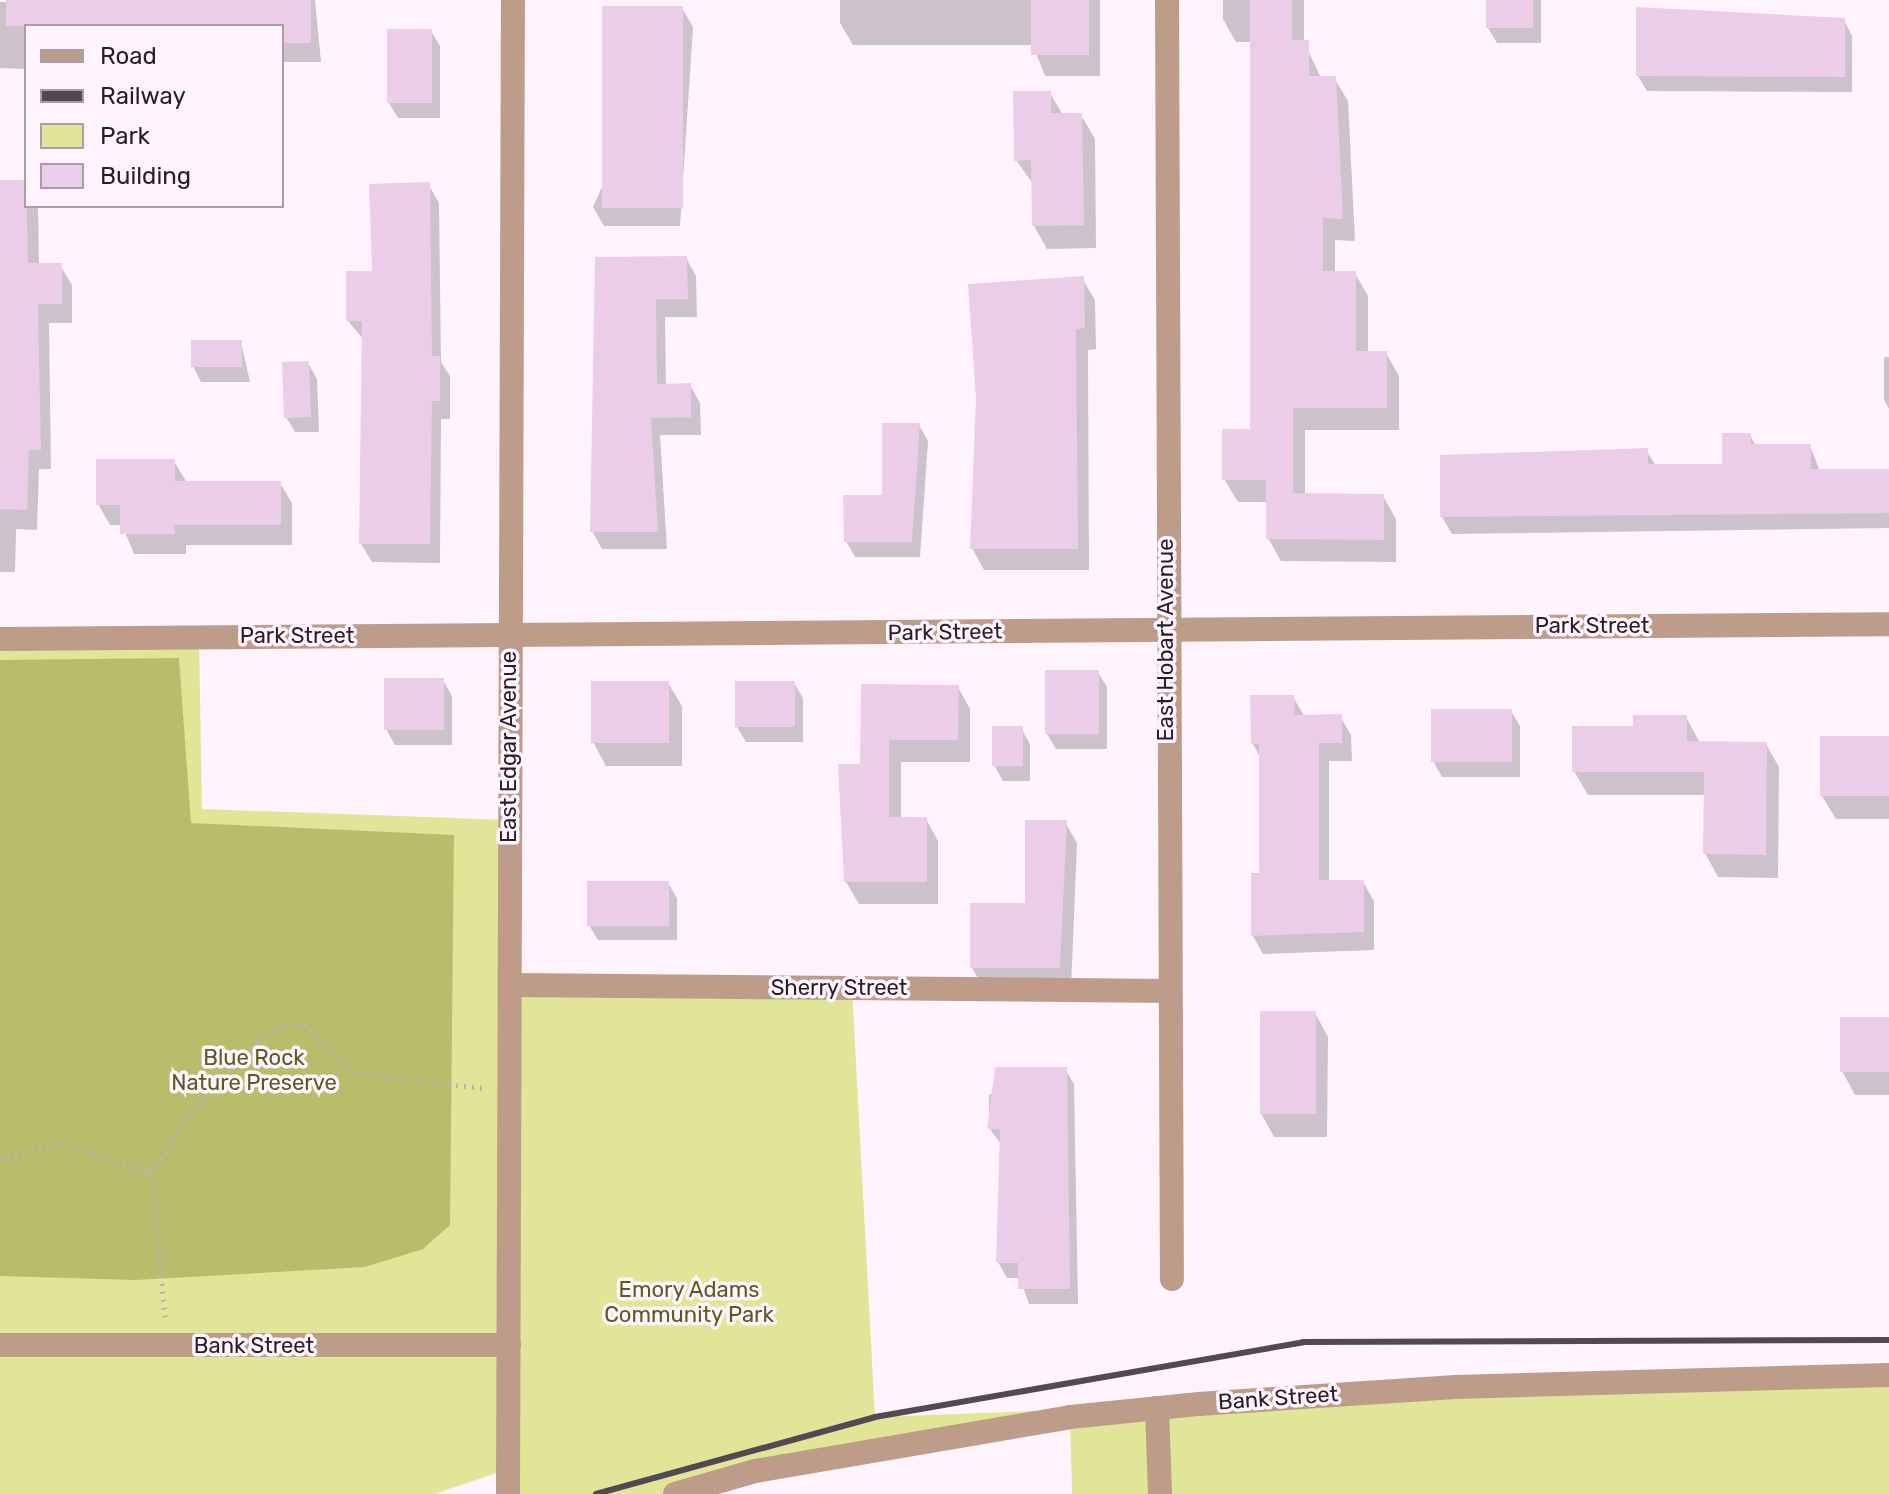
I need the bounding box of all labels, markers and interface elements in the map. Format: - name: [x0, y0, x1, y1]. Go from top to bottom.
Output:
- legend: [24, 24, 284, 208]
- text: Road: [100, 42, 157, 70]
- text: Railway: [100, 82, 186, 110]
- text: Park: [100, 122, 150, 150]
- text: Building: [100, 162, 191, 190]
- street label: East Hobart Avenue: [1153, 538, 1179, 742]
- street label: Park Street: [1535, 613, 1649, 639]
- street label: Park Street: [887, 618, 1003, 646]
- street label: Park Street: [240, 623, 354, 649]
- street label: East Edgar Avenue: [496, 650, 522, 844]
- street label: Sherry Street: [770, 975, 908, 1001]
- park label: Blue Rock Nature Preserve: [171, 1044, 337, 1096]
- park label: Emory Adams Community Park: [604, 1276, 774, 1328]
- street label: Bank Street: [194, 1333, 314, 1359]
- street label: Bank Street: [1217, 1381, 1339, 1415]

